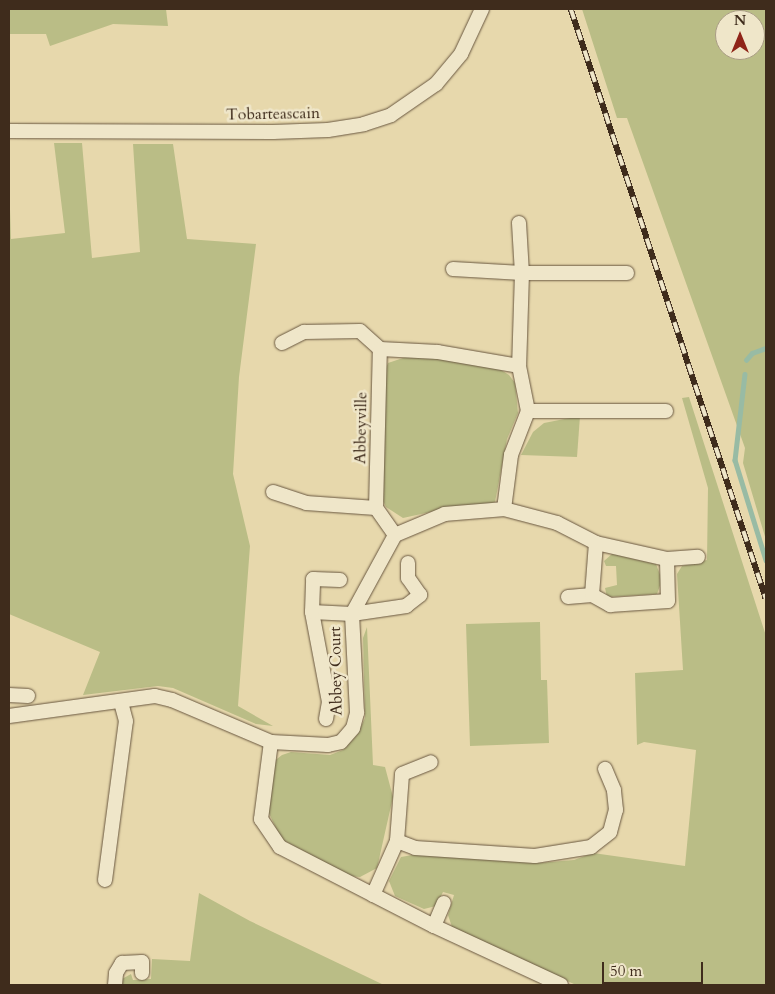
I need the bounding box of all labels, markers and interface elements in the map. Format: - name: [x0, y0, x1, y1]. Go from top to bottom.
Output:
- north arrow: [715, 10, 765, 60]
- text: N: [734, 11, 746, 30]
- street label: Tobarteascain: [226, 104, 320, 124]
- street label: Abbeyville: [351, 392, 371, 464]
- street label: Abbey Court: [326, 626, 346, 716]
- scale bar: [605, 952, 706, 984]
- text: 50 m: [610, 961, 642, 981]

